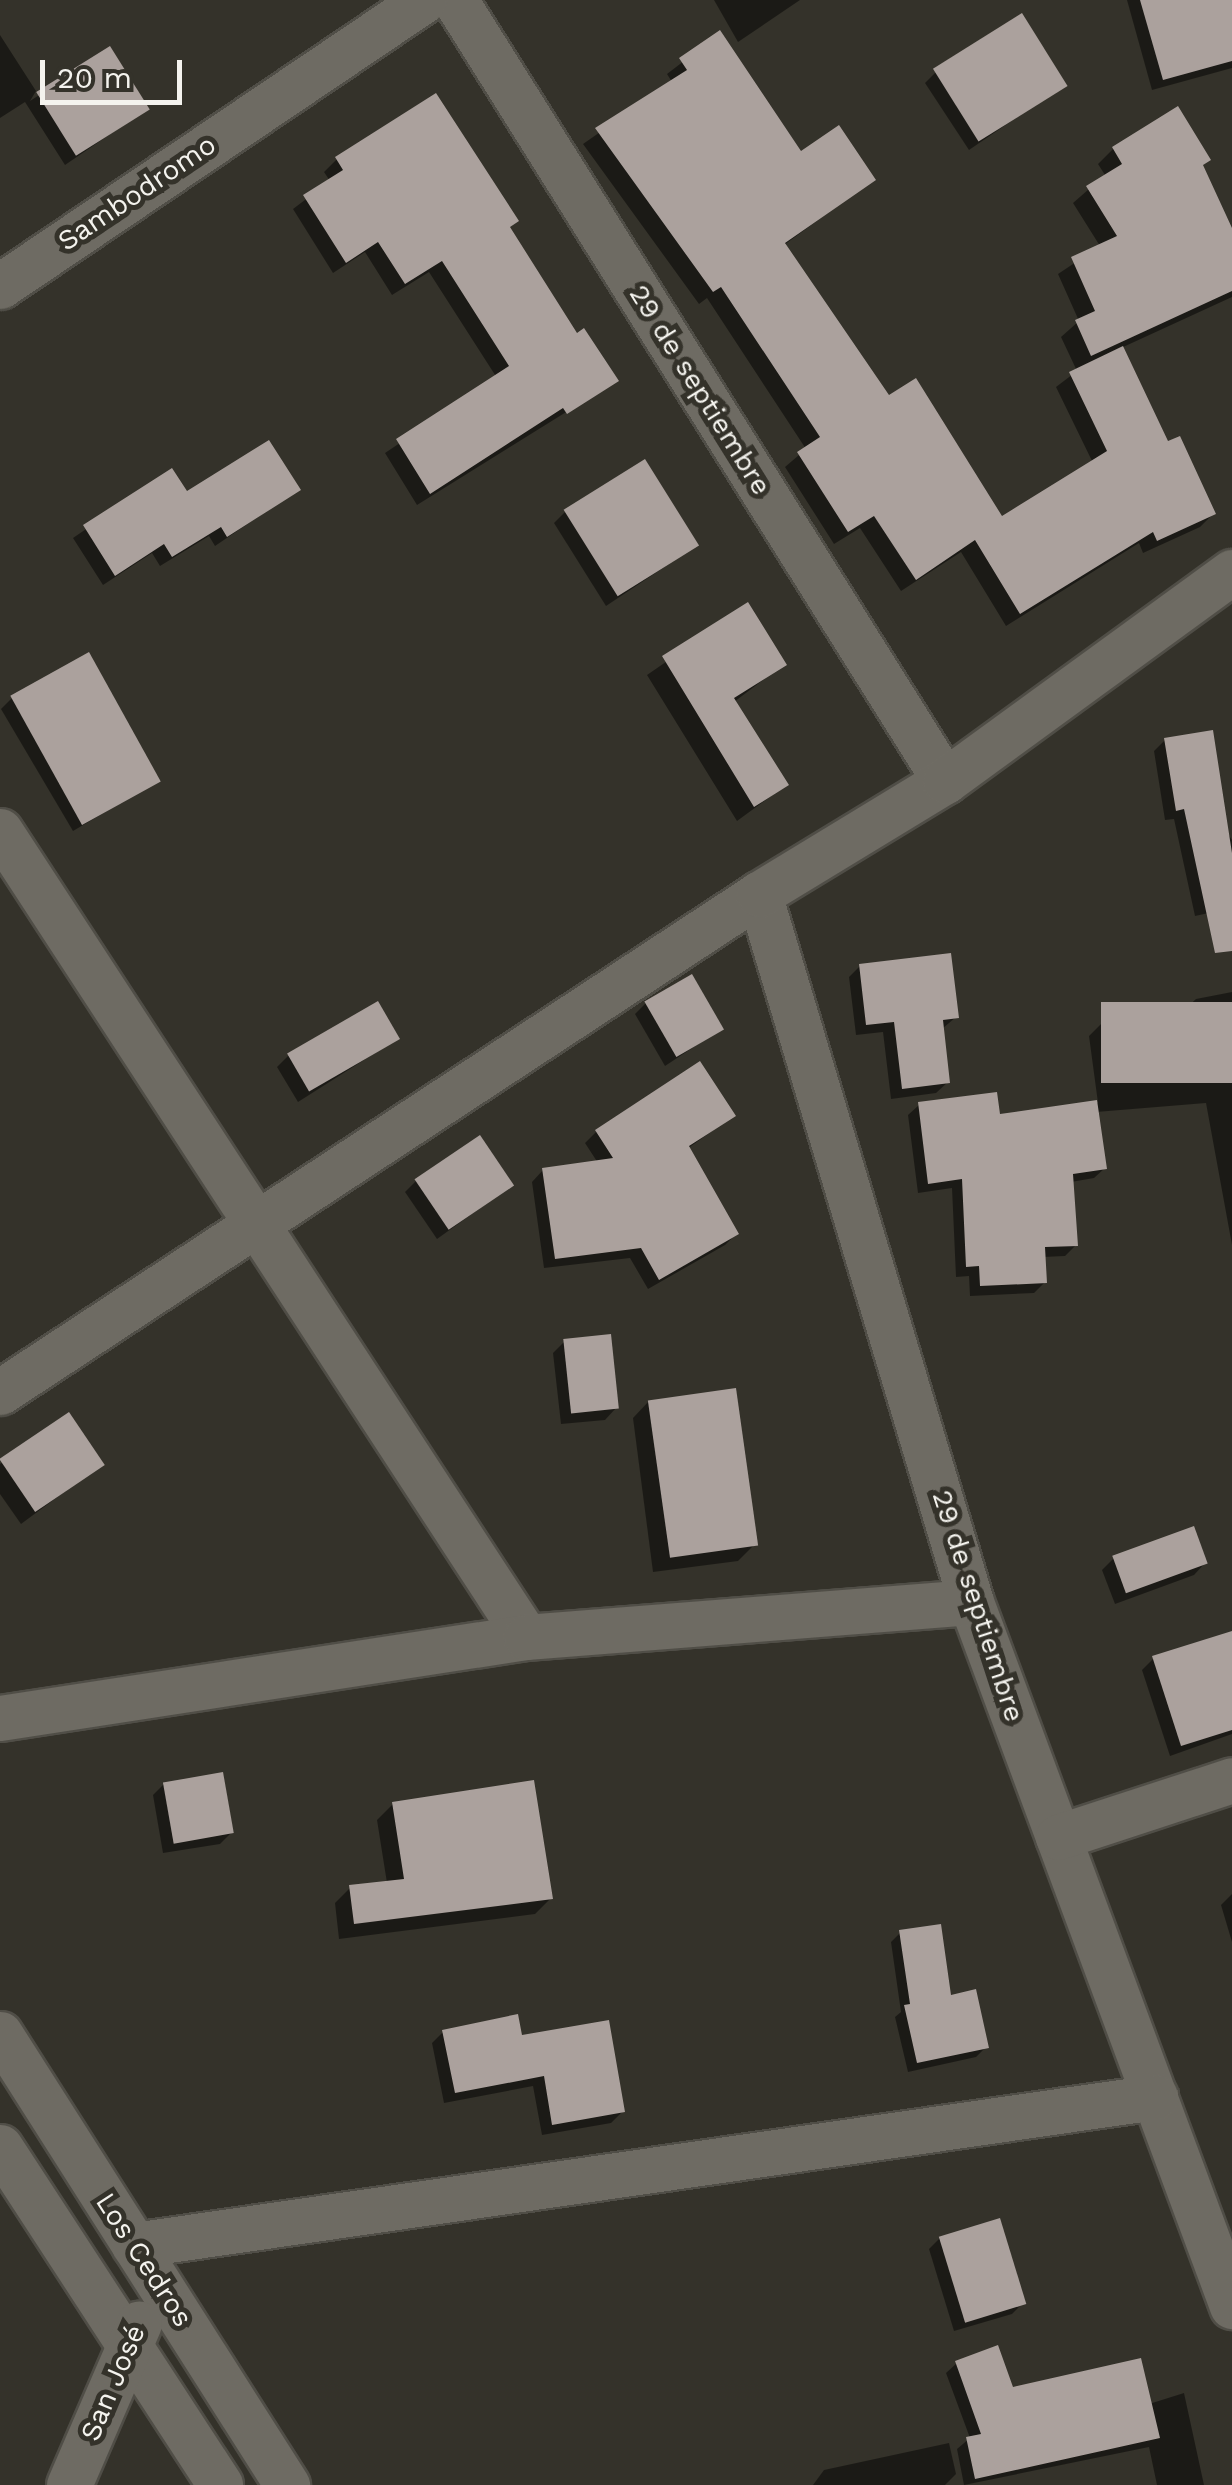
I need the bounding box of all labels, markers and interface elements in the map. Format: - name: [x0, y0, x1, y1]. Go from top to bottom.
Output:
- scale bar: [45, 40, 188, 102]
- text: 20 m: [57, 60, 132, 95]
- street label: Sambodromo: [52, 128, 222, 258]
- street label: 29 de septiembre: [622, 279, 778, 501]
- street label: 29 de septiembre: [925, 1486, 1031, 1726]
- street label: Los Cedros: [88, 2187, 200, 2333]
- street label: San José: [73, 2319, 153, 2447]

